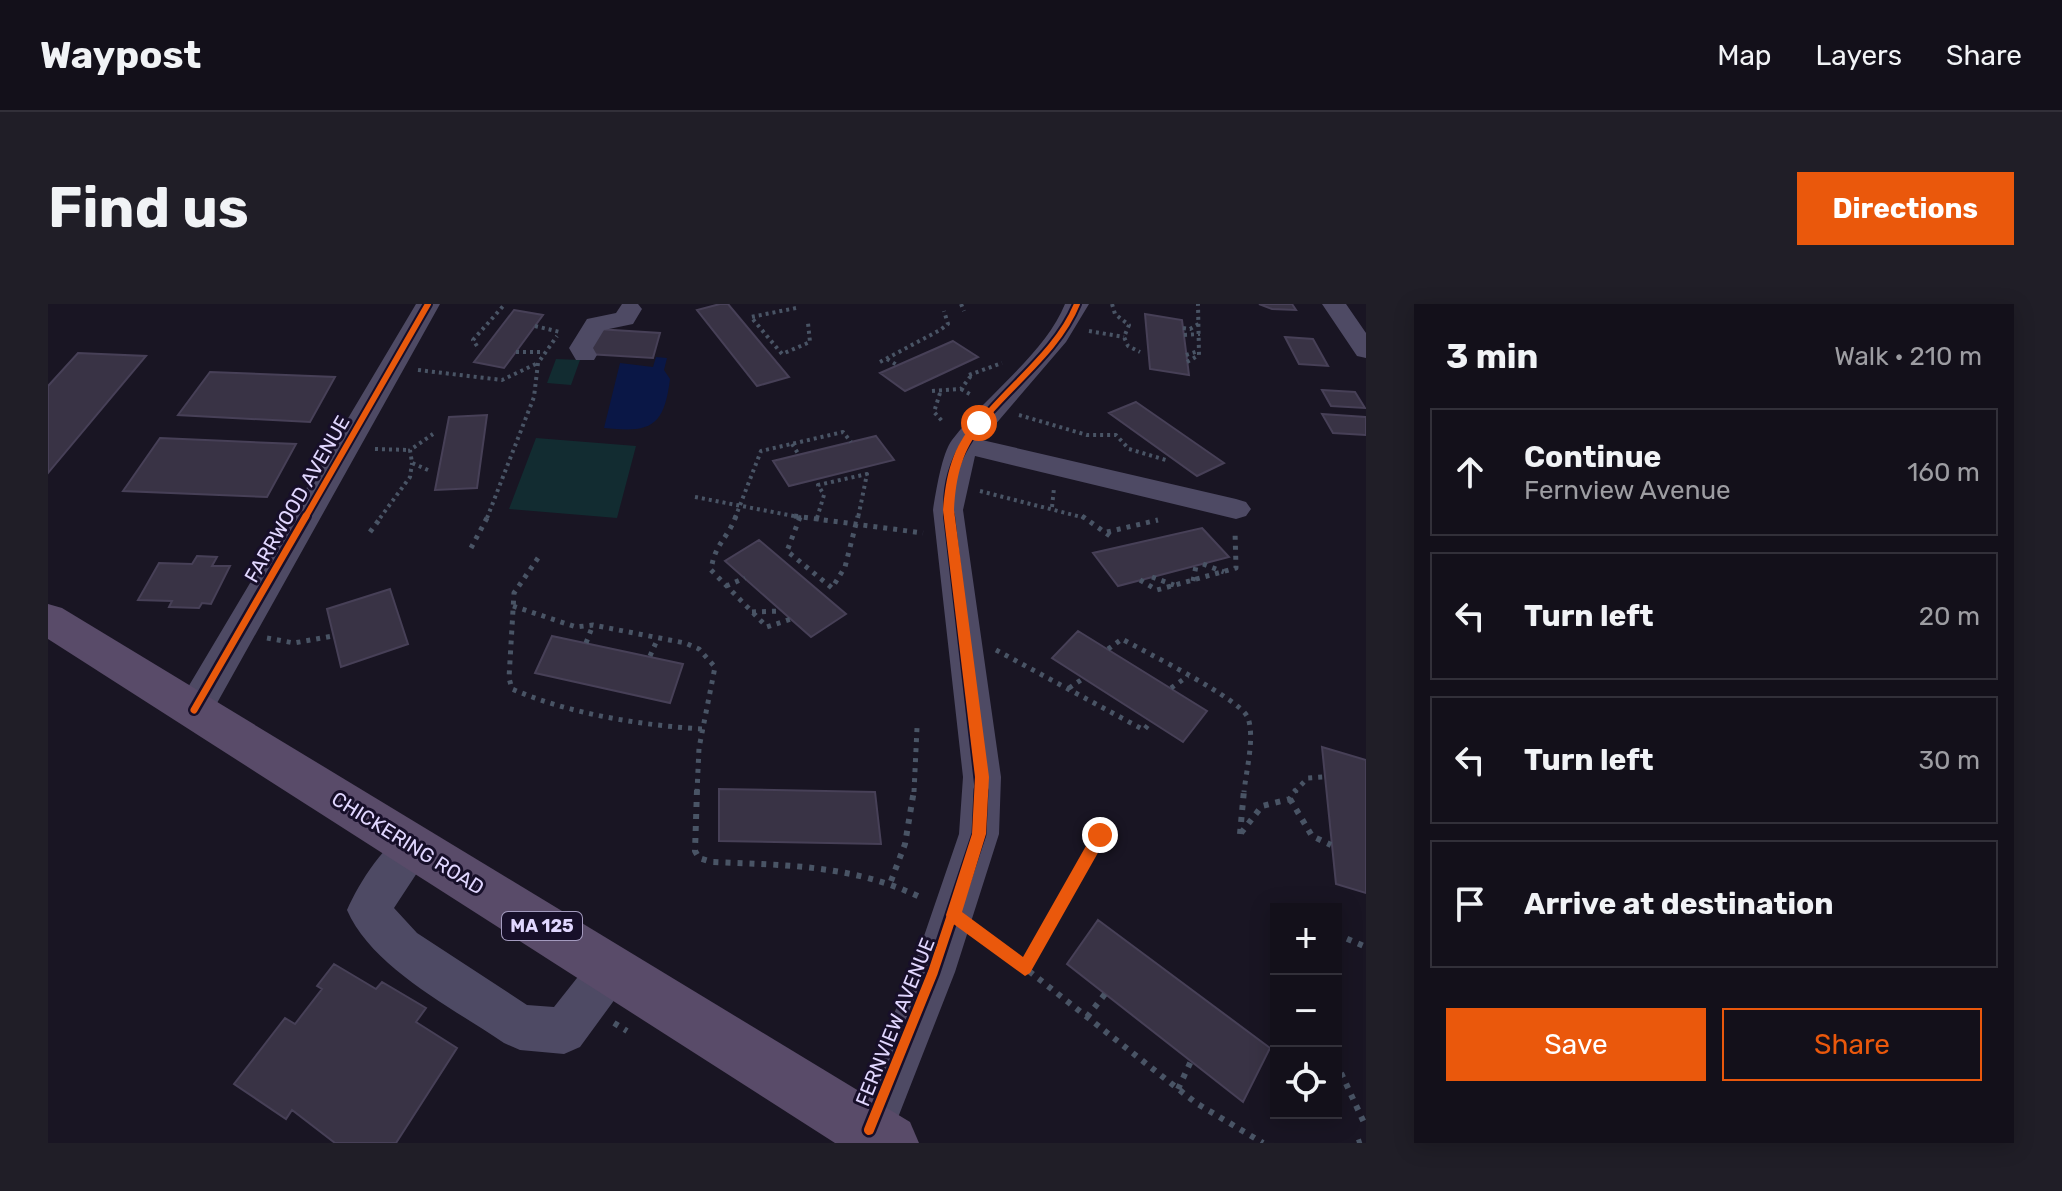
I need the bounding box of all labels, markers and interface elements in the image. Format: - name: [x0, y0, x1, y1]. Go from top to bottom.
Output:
- text: Waypost: [40, 32, 201, 78]
- text: Map: [1717, 39, 1772, 72]
- text: Layers: [1816, 39, 1902, 72]
- text: Share: [1946, 39, 2022, 72]
- button: Directions: [1797, 172, 2014, 245]
- text: Find us: [48, 175, 249, 241]
- text: 3 min: [1446, 336, 1538, 377]
- text: Walk · 210 m: [1834, 341, 1982, 372]
- route start: [961, 405, 997, 441]
- street label: FARRWOOD AVENUE: [239, 411, 355, 587]
- text: Continue: [1524, 439, 1661, 475]
- icon: ahead: [1448, 450, 1492, 494]
- text: 160 m: [1907, 457, 1980, 488]
- text: Fernview Avenue: [1524, 475, 1731, 506]
- icon: left: [1448, 594, 1492, 638]
- text: Turn left: [1524, 598, 1654, 634]
- text: 20 m: [1919, 601, 1980, 632]
- icon: left: [1448, 738, 1492, 782]
- text: Turn left: [1524, 742, 1654, 778]
- text: 30 m: [1918, 745, 1980, 776]
- street label: CHICKERING ROAD: [327, 786, 489, 900]
- route end: [1082, 817, 1118, 853]
- icon: arrive: [1448, 882, 1492, 926]
- text: Arrive at destination: [1524, 886, 1834, 922]
- map controls: [1270, 903, 1342, 1119]
- button: +: [1270, 903, 1342, 975]
- road number: MA 125: [502, 912, 582, 940]
- street label: FERNVIEW AVENUE: [850, 934, 940, 1110]
- button: −: [1270, 975, 1342, 1047]
- button: Save: [1446, 1008, 1706, 1081]
- button: Share: [1722, 1008, 1982, 1081]
- button: locate: [1270, 1047, 1342, 1119]

